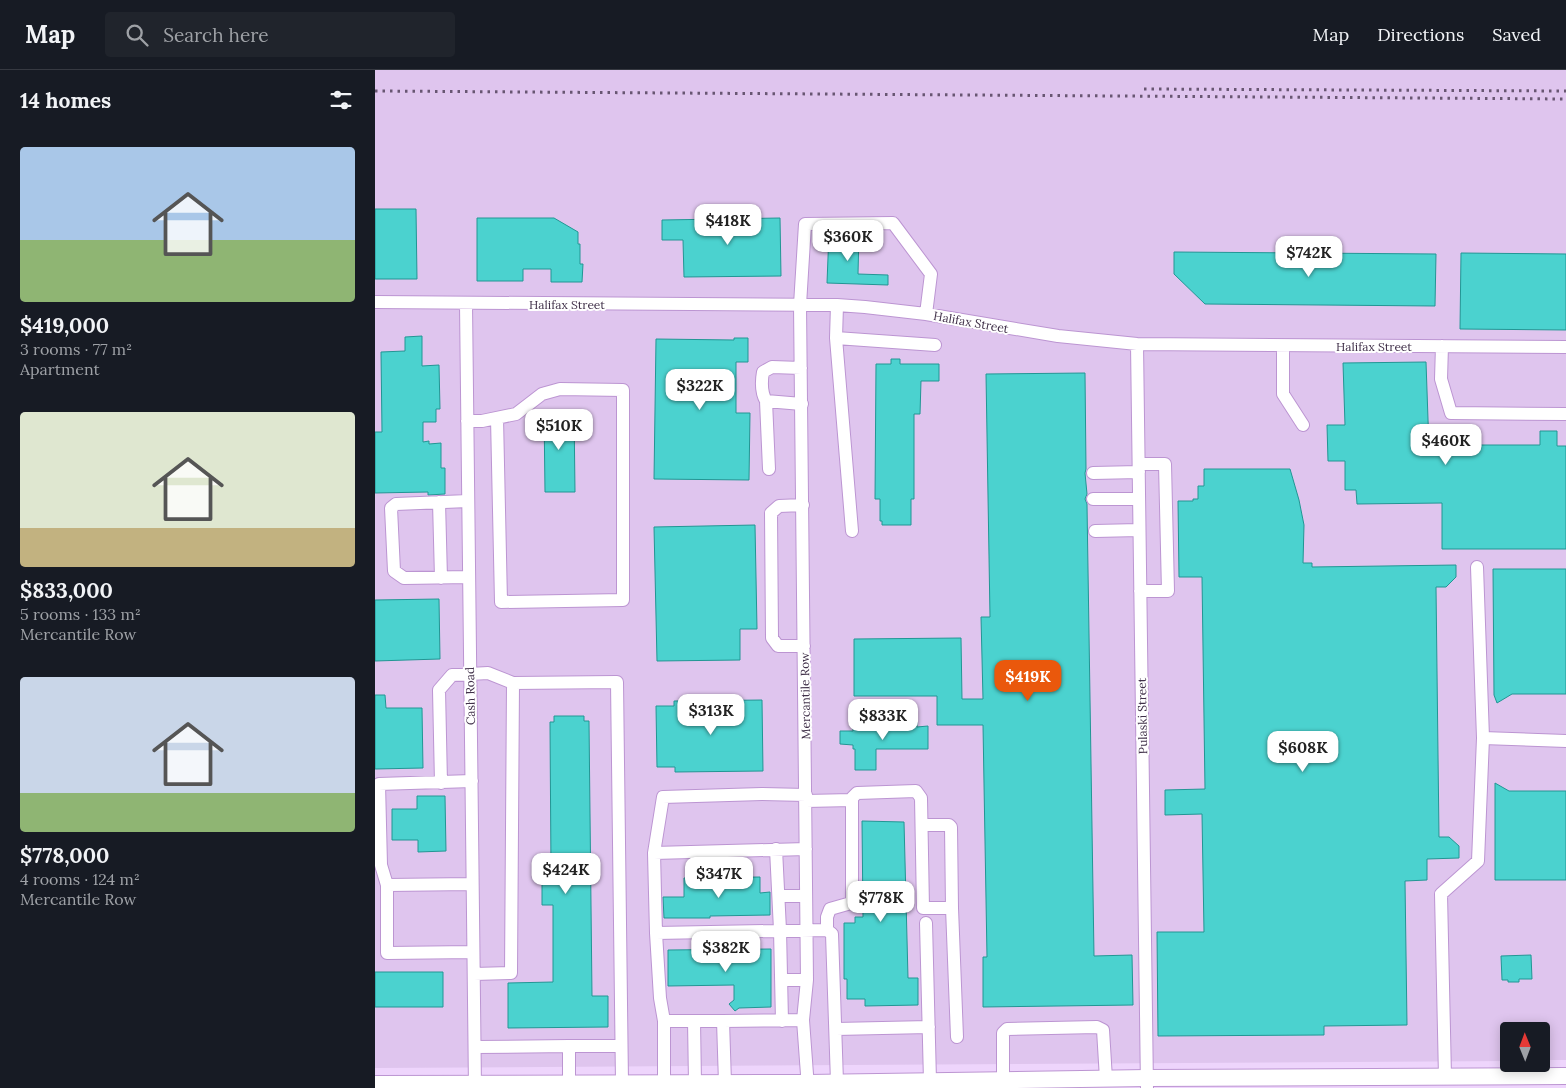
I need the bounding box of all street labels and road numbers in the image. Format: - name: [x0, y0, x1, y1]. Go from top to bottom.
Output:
- street label: Halifax Street: [529, 297, 605, 312]
- street label: Halifax Street: [932, 308, 1010, 336]
- street label: Halifax Street: [1336, 339, 1412, 354]
- street label: Mercantile Row: [797, 652, 813, 740]
- street label: Cash Road: [462, 667, 478, 725]
- street label: Pulaski Street: [1134, 677, 1150, 754]

